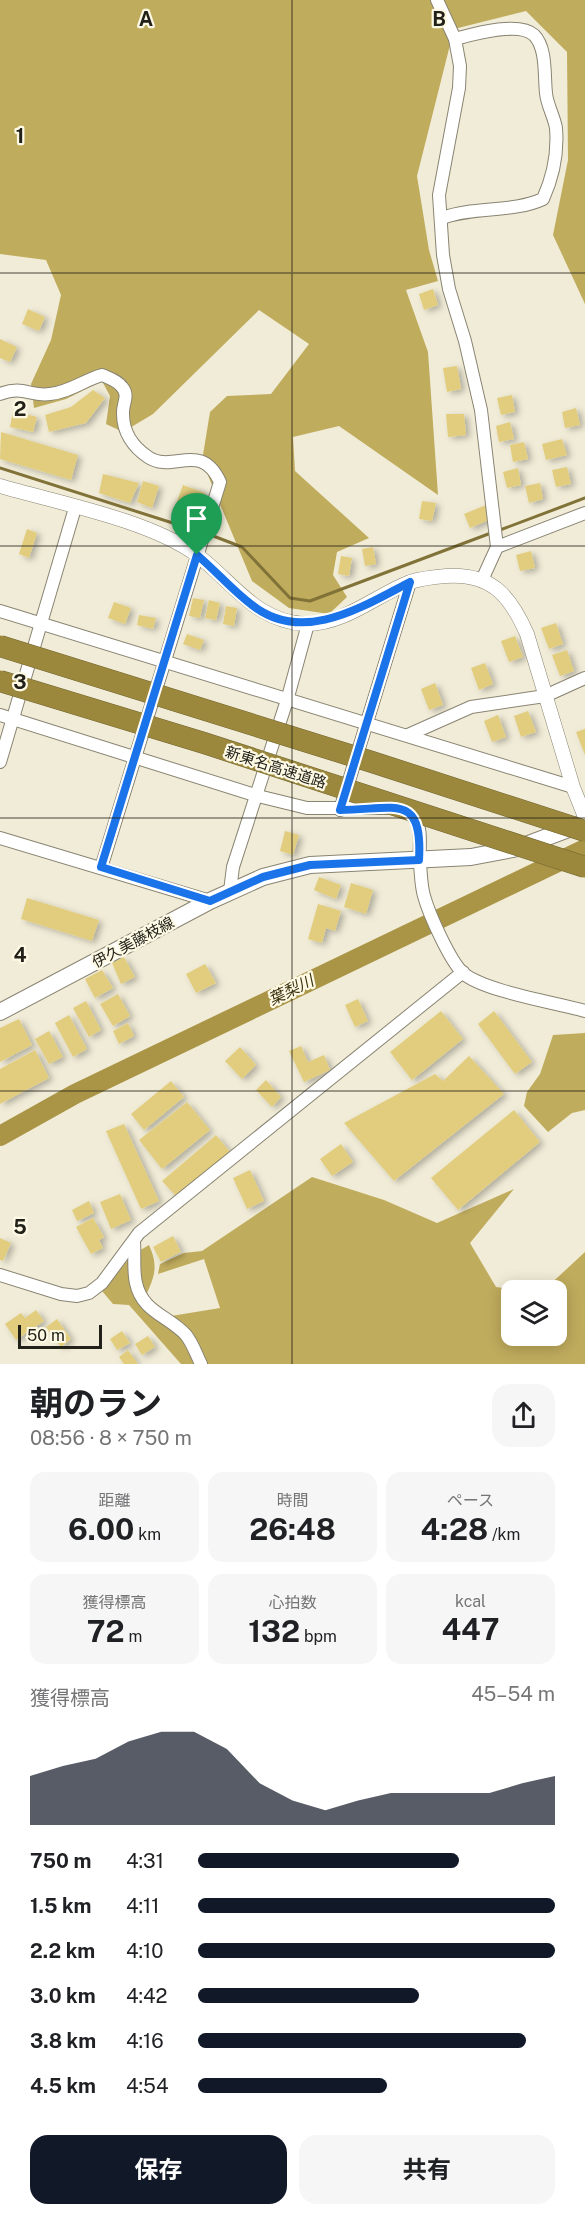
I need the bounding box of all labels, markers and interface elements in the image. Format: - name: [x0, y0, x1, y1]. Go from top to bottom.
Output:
- text: A: [139, 7, 153, 31]
- text: B: [432, 7, 446, 31]
- text: 1: [16, 124, 24, 148]
- text: 2: [14, 397, 26, 421]
- pin: [171, 493, 222, 555]
- icon: arrive: [180, 502, 213, 535]
- text: 3: [13, 670, 27, 694]
- street label: 新東名高速道路: [223, 743, 329, 791]
- street label: 伊久美藤枝線: [89, 913, 177, 971]
- text: 4: [13, 943, 27, 967]
- water label: 葉梨川: [265, 970, 319, 1009]
- text: 5: [13, 1215, 27, 1239]
- map controls: [501, 1280, 567, 1346]
- button: layers: [501, 1280, 567, 1346]
- scale bar: [18, 1322, 102, 1350]
- text: 50 m: [27, 1326, 65, 1345]
- text: 朝のラン: [30, 1384, 162, 1422]
- button: share: [492, 1384, 555, 1447]
- text: 08:56 · 8 × 750 m: [30, 1426, 192, 1450]
- text: 距離: [98, 1491, 131, 1510]
- text: 時間: [276, 1491, 309, 1510]
- text: ペース: [447, 1491, 494, 1510]
- text: 6.00: [68, 1511, 134, 1547]
- text: 26:48: [249, 1511, 336, 1547]
- text: 4:28: [421, 1511, 488, 1547]
- text: km: [134, 1525, 161, 1544]
- text: /km: [488, 1525, 520, 1544]
- text: kcal: [455, 1592, 486, 1611]
- text: 獲得標高: [82, 1593, 147, 1612]
- text: 心拍数: [268, 1593, 317, 1612]
- text: 447: [441, 1611, 500, 1647]
- text: 72: [87, 1613, 125, 1649]
- text: 132: [248, 1613, 300, 1649]
- text: m: [125, 1627, 142, 1646]
- text: bpm: [300, 1627, 337, 1646]
- text: 45–54 m: [471, 1682, 555, 1706]
- text: 獲得標高: [30, 1686, 110, 1710]
- text: 750 m: [30, 1849, 91, 1873]
- text: 4:31: [126, 1849, 164, 1873]
- text: 1.5 km: [30, 1894, 91, 1918]
- text: 4:11: [126, 1894, 159, 1918]
- text: 2.2 km: [30, 1939, 95, 1963]
- text: 4:10: [126, 1939, 163, 1963]
- text: 3.0 km: [30, 1984, 96, 2008]
- text: 4:42: [126, 1984, 167, 2008]
- text: 3.8 km: [30, 2029, 96, 2053]
- text: 4:16: [126, 2029, 164, 2053]
- text: 4.5 km: [30, 2074, 96, 2098]
- text: 4:54: [126, 2074, 168, 2098]
- button: 保存: [30, 2135, 287, 2204]
- button: 共有: [299, 2135, 555, 2204]

